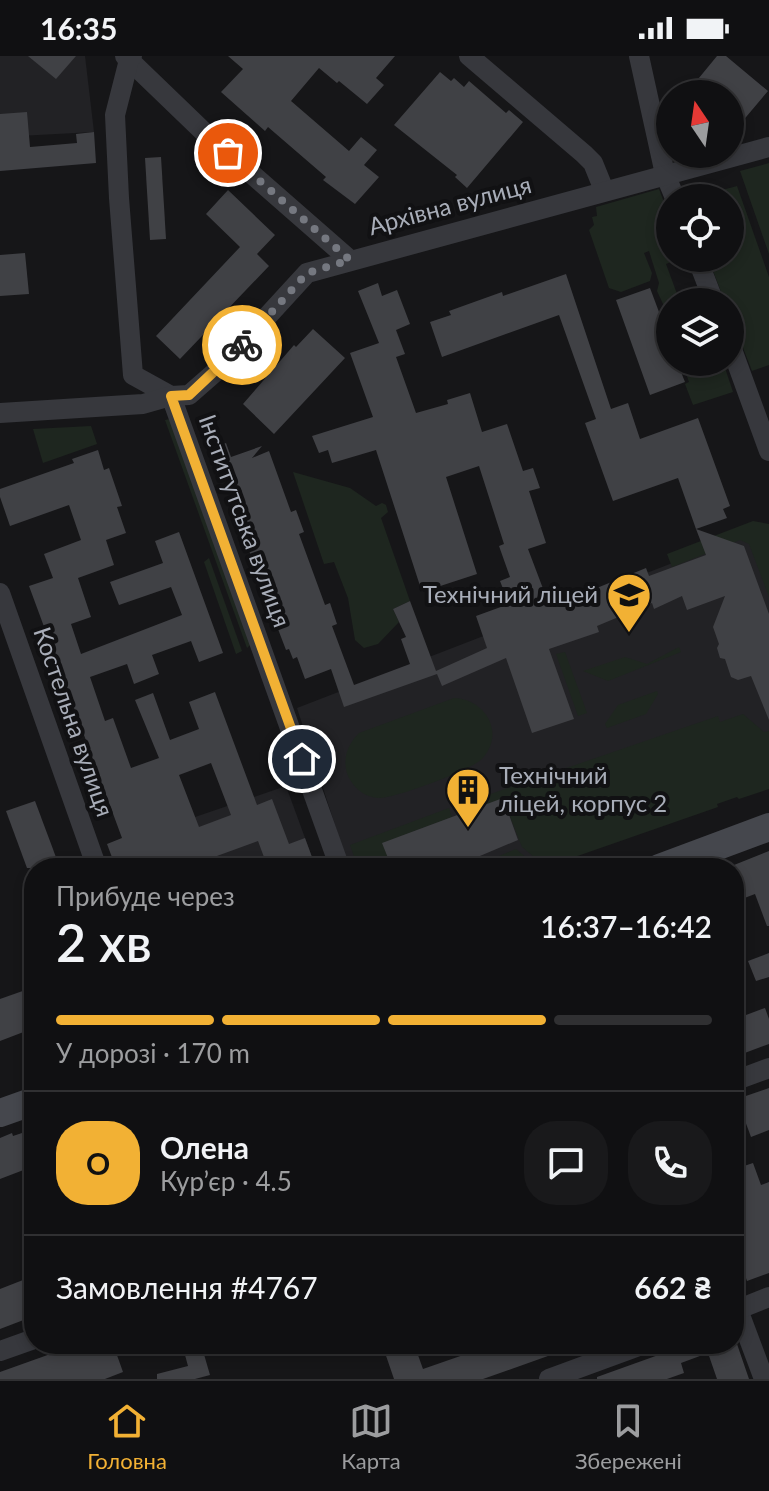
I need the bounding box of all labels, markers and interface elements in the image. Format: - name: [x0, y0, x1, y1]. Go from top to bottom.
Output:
- text: 16:35: [40, 10, 117, 46]
- north arrow: [656, 80, 744, 168]
- map controls: [656, 80, 744, 376]
- pin: [194, 119, 262, 187]
- icon: bag: [206, 131, 250, 175]
- street label: Архівна вулиця: [365, 169, 534, 240]
- button: locate: [656, 184, 744, 272]
- button: layers: [656, 288, 744, 376]
- courier: [202, 305, 282, 385]
- icon: bike: [220, 323, 264, 367]
- street label: Інститутська вулиця: [193, 410, 297, 631]
- school or university icon: Технічний ліцей: [605, 571, 653, 634]
- place label: Технічний ліцей: [423, 579, 598, 608]
- street label: Костельна вулиця: [28, 623, 120, 820]
- pin: [268, 725, 336, 793]
- icon: home: [280, 737, 324, 781]
- place label: Технічний ліцей, корпус 2: [499, 760, 667, 817]
- building icon: Технічний ліцей, корпус 2: [444, 766, 492, 829]
- text: Прибуде через: [56, 880, 235, 912]
- text: 16:37–16:42: [540, 908, 712, 944]
- text: 2 хв: [56, 911, 152, 973]
- text: У дорозі · 170 m: [56, 1037, 250, 1069]
- button: chat: [524, 1121, 608, 1205]
- button: phone: [628, 1121, 712, 1205]
- text: Олена: [160, 1129, 249, 1165]
- text: О: [86, 1145, 110, 1181]
- text: Кур’єр · 4.5: [160, 1165, 292, 1197]
- text: Замовлення #4767: [56, 1269, 318, 1305]
- text: 662 ₴: [634, 1269, 712, 1305]
- tab: Головна: [87, 1399, 167, 1474]
- tab: Карта: [341, 1399, 401, 1474]
- tab: Збережені: [575, 1399, 682, 1474]

